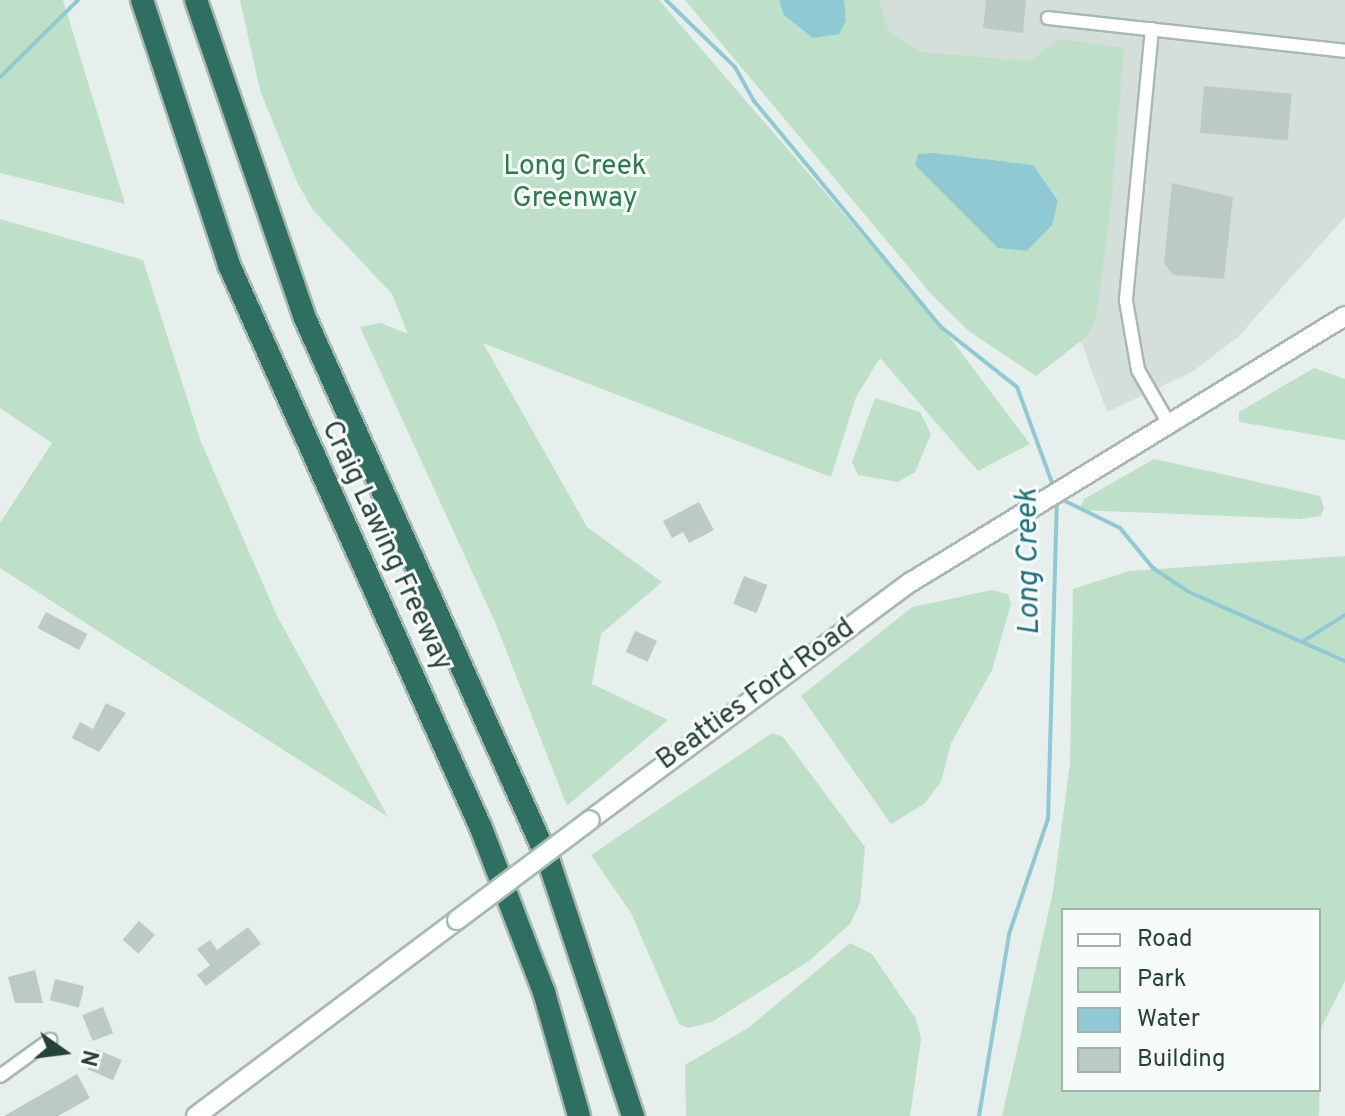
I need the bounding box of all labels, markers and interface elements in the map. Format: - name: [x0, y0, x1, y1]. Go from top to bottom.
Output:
- park label: Long Creek Greenway: [503, 150, 647, 216]
- street label: Craig Lawing Freeway: [313, 416, 459, 676]
- water label: Long Creek: [1011, 488, 1049, 636]
- street label: Beatties Ford Road: [651, 612, 861, 778]
- legend: [1061, 908, 1321, 1092]
- text: Road: [1137, 925, 1193, 955]
- text: Park: [1137, 965, 1187, 995]
- text: Water: [1137, 1005, 1200, 1035]
- north arrow: [24, 1012, 104, 1092]
- text: Building: [1137, 1045, 1226, 1075]
- text: N: [73, 1047, 103, 1069]

